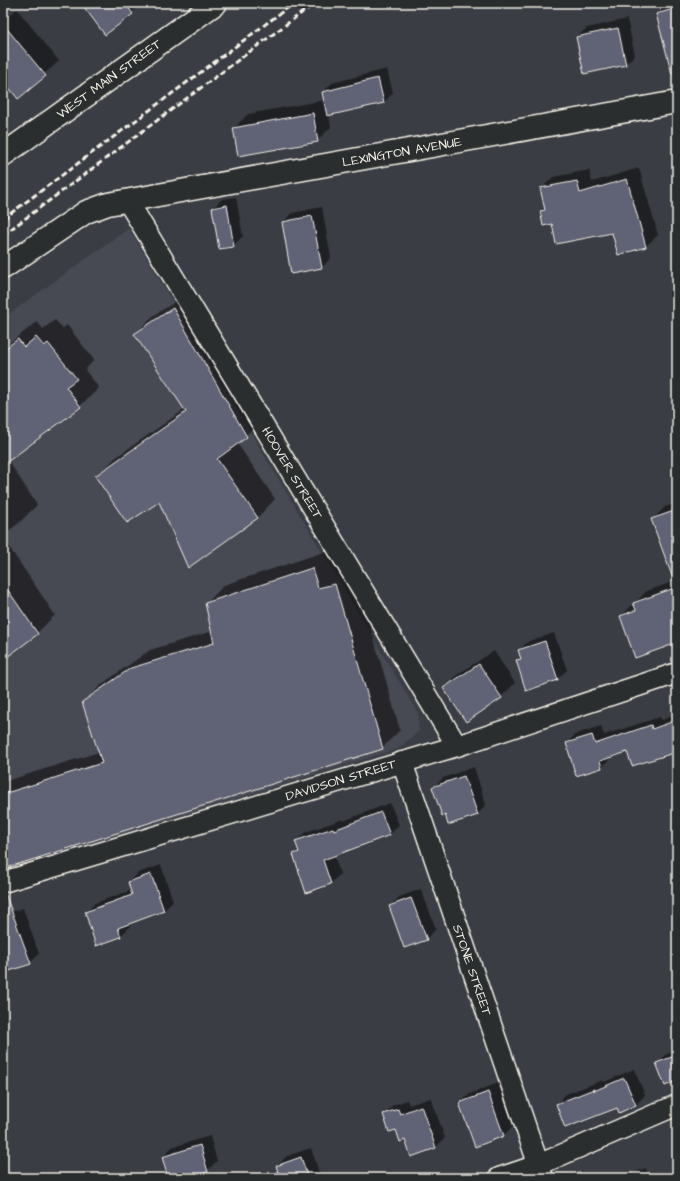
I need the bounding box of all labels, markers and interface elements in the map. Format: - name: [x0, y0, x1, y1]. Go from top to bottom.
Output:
- street label: WEST MAIN STREET: [53, 34, 166, 123]
- street label: LEXINGTON AVENUE: [341, 133, 463, 171]
- street label: HOOVER STREET: [257, 423, 327, 523]
- street label: DAVIDSON STREET: [283, 754, 399, 805]
- street label: STONE STREET: [448, 922, 496, 1019]

